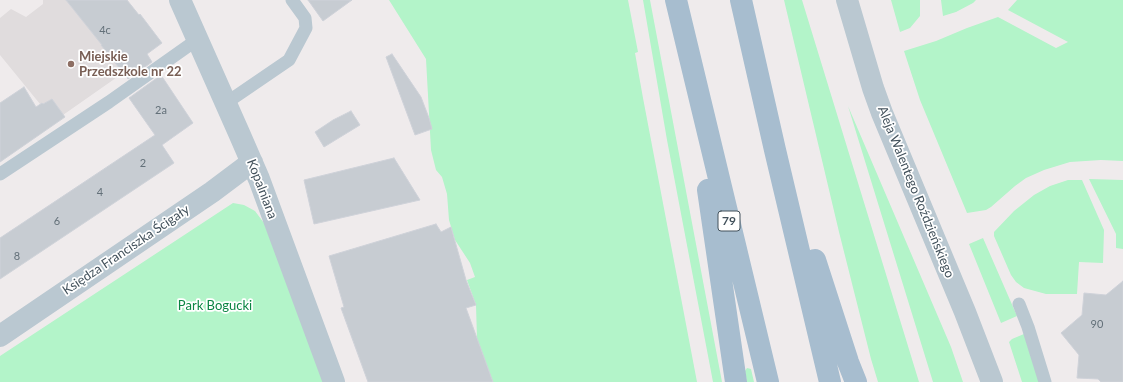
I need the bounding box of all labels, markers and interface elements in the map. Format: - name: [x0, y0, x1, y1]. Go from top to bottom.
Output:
- house number: 4c: [99, 23, 111, 37]
- place label: Miejskie Przedszkole nr 22: [79, 49, 181, 80]
- marker: Miejskie Przedszkole nr 22: [66, 59, 76, 69]
- house number: 2a: [155, 103, 167, 117]
- street label: Aleja Walentego Roździeńskiego: [874, 104, 958, 280]
- house number: 2: [140, 156, 146, 170]
- street label: Kopalniana: [243, 157, 281, 221]
- house number: 4: [97, 185, 103, 199]
- street label: Księdza Franciszka Ścigały: [60, 202, 192, 298]
- road number: 79: [718, 211, 740, 231]
- house number: 6: [54, 214, 60, 228]
- house number: 8: [14, 249, 20, 263]
- park label: Park Bogucki: [178, 298, 252, 314]
- house number: 90: [1091, 317, 1103, 331]

